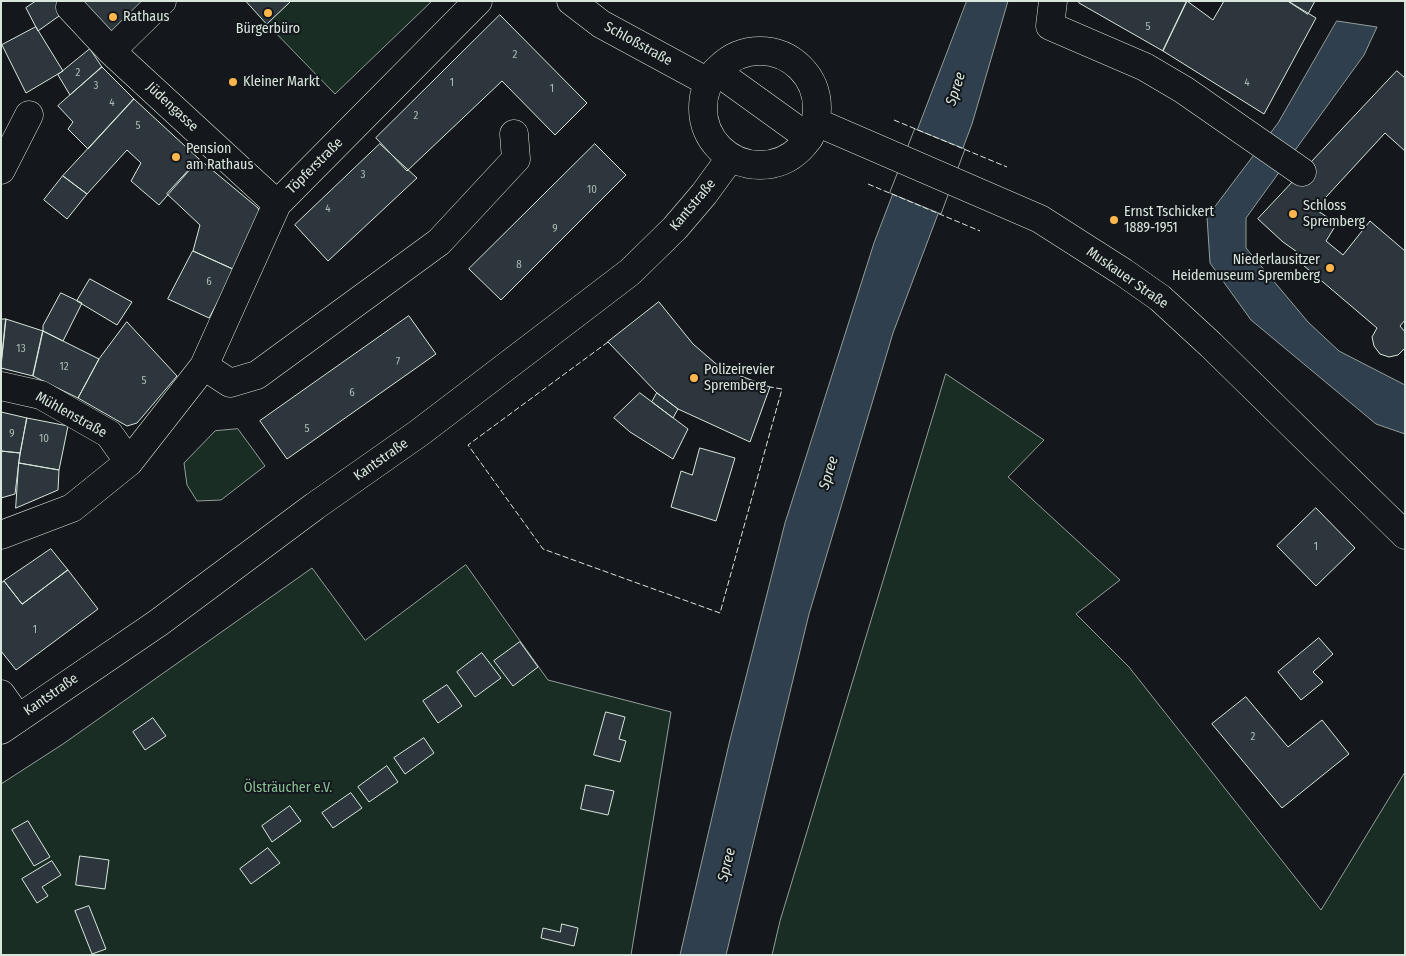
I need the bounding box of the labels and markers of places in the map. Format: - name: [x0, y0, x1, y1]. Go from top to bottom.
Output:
- marker: Bürgerbüro: [262, 7, 274, 19]
- place label: Rathaus: [123, 9, 169, 25]
- marker: Rathaus: [107, 11, 119, 23]
- place label: Bürgerbüro: [236, 21, 300, 37]
- place label: Kleiner Markt: [243, 74, 320, 90]
- marker: Kleiner Markt: [227, 76, 239, 88]
- place label: Pension am Rathaus: [186, 141, 253, 174]
- marker: Pension am Rathaus: [170, 151, 182, 163]
- place label: Schloss Spremberg: [1303, 198, 1365, 230]
- place label: Ernst Tschickert 1889-1951: [1124, 204, 1214, 236]
- marker: Schloss Spremberg: [1287, 208, 1299, 220]
- marker: Ernst Tschickert 1889-1951: [1108, 214, 1120, 226]
- place label: Niederlausitzer Heidemuseum Spremberg: [1172, 252, 1320, 284]
- marker: Niederlausitzer Heidemuseum Spremberg: [1324, 262, 1336, 274]
- place label: Polizeirevier Spremberg: [704, 362, 774, 394]
- marker: Polizeirevier Spremberg: [688, 372, 700, 384]

